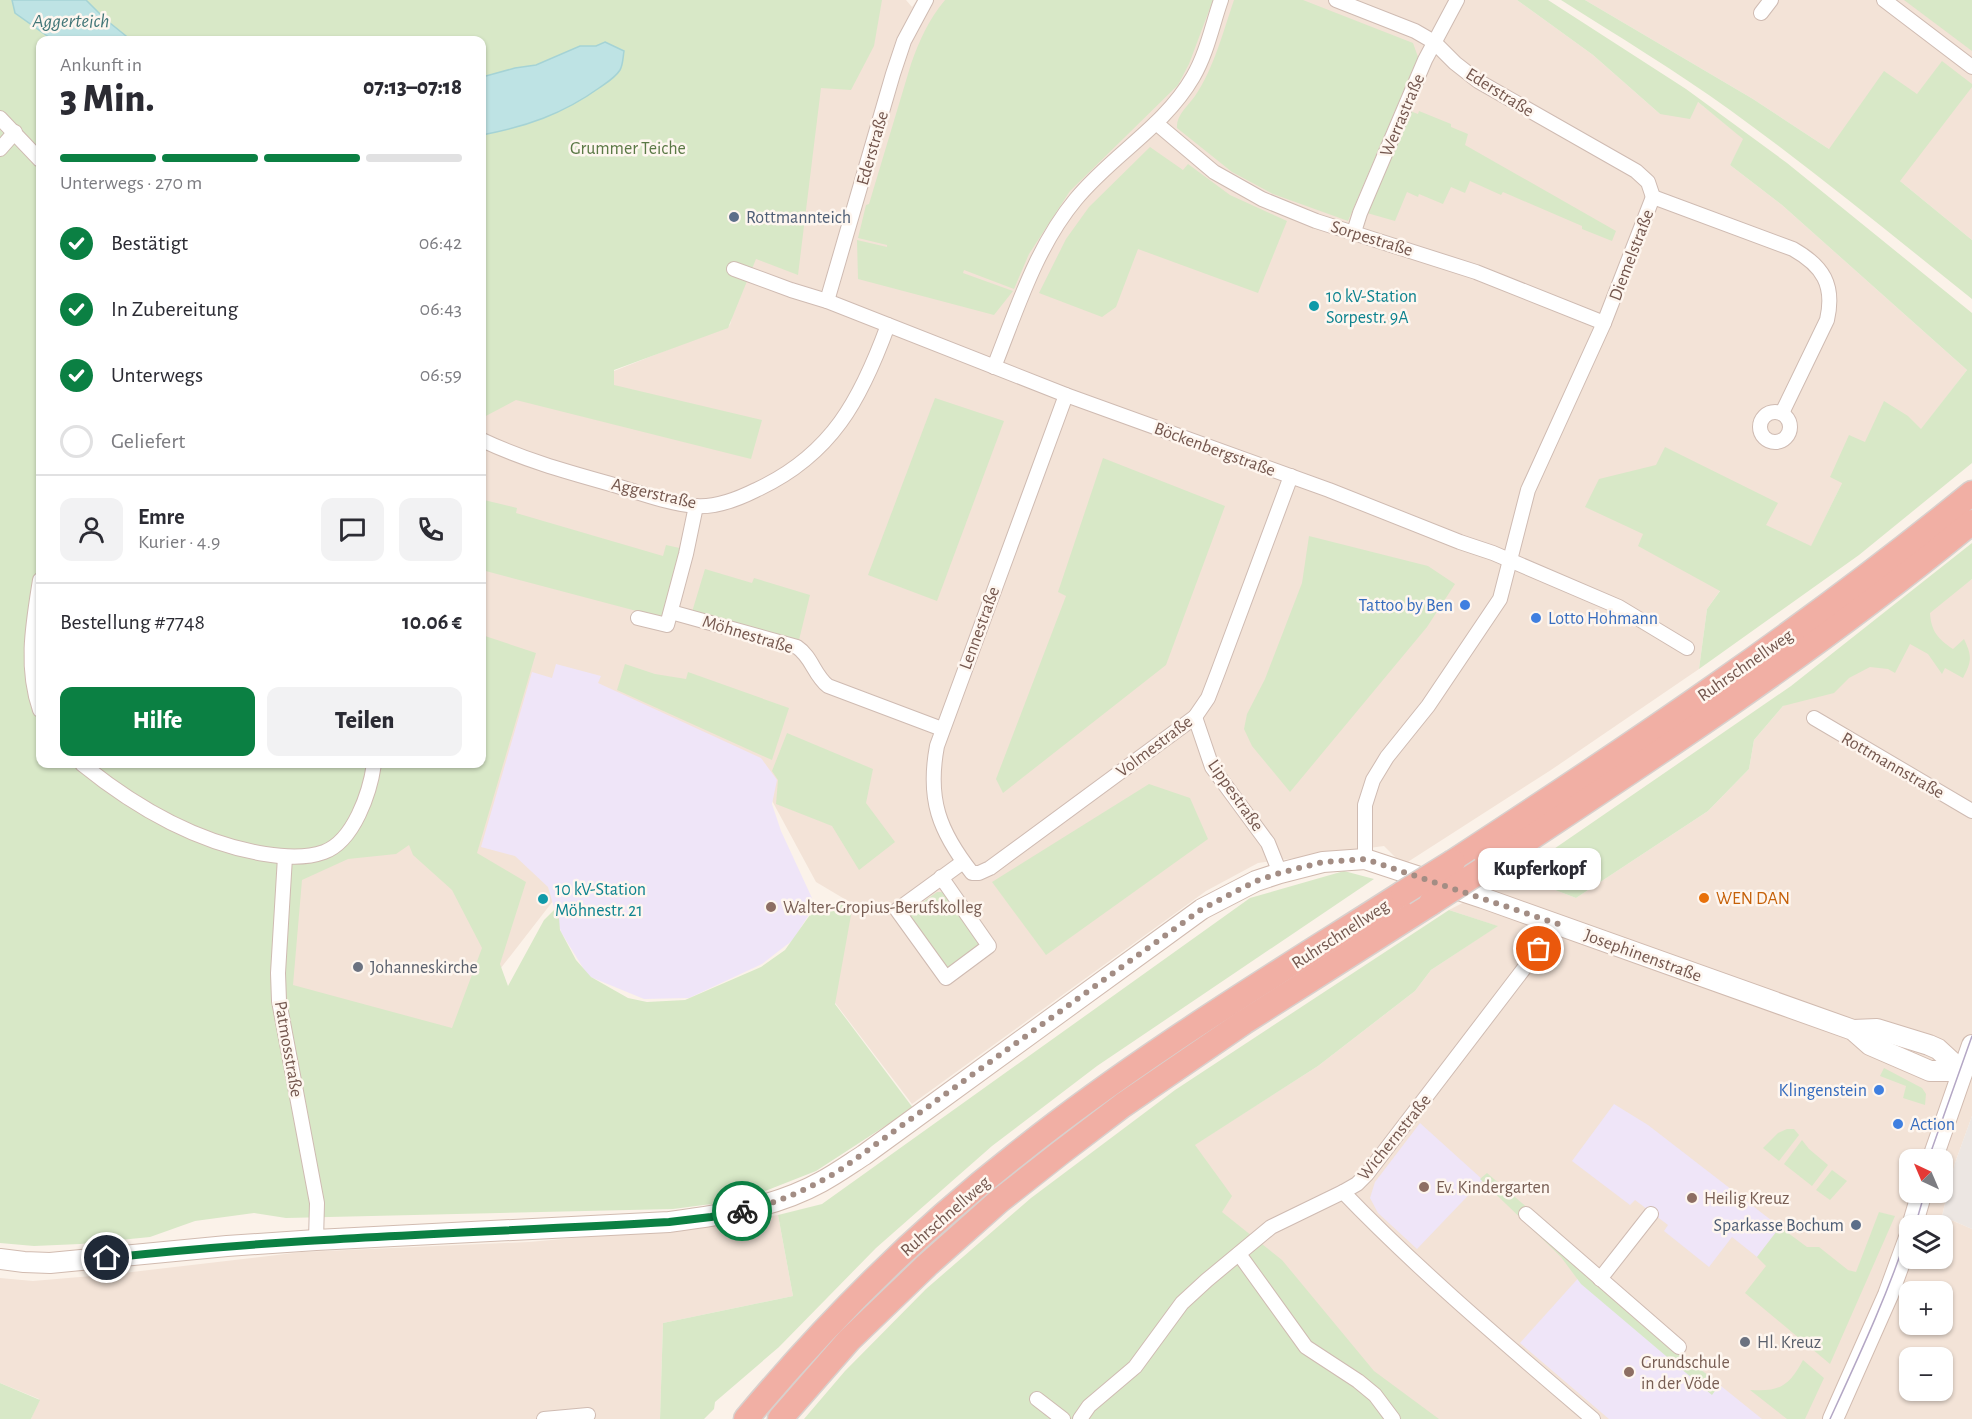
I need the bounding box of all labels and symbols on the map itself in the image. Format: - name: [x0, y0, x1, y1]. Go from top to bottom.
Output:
- water label: Aggerteich: [32, 11, 110, 31]
- street label: Ederstraße: [1462, 65, 1537, 121]
- street label: Werrastraße: [1377, 71, 1428, 159]
- street label: Ederstraße: [854, 109, 892, 187]
- park label: Grummer Teiche: [570, 140, 686, 158]
- street label: Diemelstraße: [1606, 207, 1658, 303]
- place label: Rottmannteich: [746, 209, 851, 227]
- marker: Rottmannteich: [727, 210, 741, 224]
- street label: Sorpestraße: [1329, 218, 1415, 260]
- place label: 10 kV-Station Sorpestr. 9A: [1326, 288, 1417, 327]
- marker: 10 kV-Station Sorpestr. 9A: [1307, 299, 1321, 313]
- street label: Böckenbergstraße: [1152, 420, 1278, 480]
- street label: Aggerstraße: [610, 475, 698, 512]
- street label: Lennestraße: [957, 584, 1003, 672]
- place label: Tattoo by Ben: [1358, 597, 1453, 615]
- marker: Tattoo by Ben: [1458, 598, 1472, 612]
- place label: Lotto Hohmann: [1548, 610, 1658, 628]
- marker: Lotto Hohmann: [1529, 611, 1543, 625]
- street label: Möhnestraße: [700, 613, 795, 657]
- street label: Ruhrschnellweg: [1695, 626, 1797, 705]
- street label: Volmestraße: [1113, 713, 1196, 781]
- street label: Rottmannstraße: [1838, 729, 1947, 802]
- street label: Lippestraße: [1204, 756, 1266, 835]
- callout: Kupferkopf: [1478, 847, 1600, 889]
- place label: 10 kV-Station Möhnestr. 21: [555, 881, 646, 920]
- place label: WEN DAN: [1716, 890, 1790, 908]
- marker: WEN DAN: [1697, 891, 1711, 905]
- marker: 10 kV-Station Möhnestr. 21: [536, 892, 550, 906]
- street label: Ruhrschnellweg: [1289, 897, 1393, 973]
- place label: Walter-Gropius-Berufskolleg: [783, 899, 982, 917]
- marker: Walter-Gropius-Berufskolleg: [764, 900, 778, 914]
- pin: [1513, 923, 1564, 974]
- street label: Josephinenstraße: [1582, 926, 1704, 985]
- place label: Johanneskirche: [370, 959, 478, 977]
- marker: Johanneskirche: [351, 960, 365, 974]
- street label: Patmosstraße: [271, 1000, 305, 1099]
- place label: Klingenstein: [1779, 1082, 1867, 1100]
- marker: Klingenstein: [1872, 1083, 1886, 1097]
- street label: Wichernstraße: [1355, 1091, 1435, 1184]
- place label: Action: [1910, 1116, 1955, 1134]
- marker: Action: [1891, 1117, 1905, 1131]
- north arrow: [1899, 1149, 1953, 1203]
- street label: Ruhrschnellweg: [898, 1173, 994, 1260]
- place label: Ev. Kindergarten: [1436, 1179, 1550, 1197]
- marker: Ev. Kindergarten: [1417, 1180, 1431, 1194]
- courier: [712, 1181, 772, 1241]
- place label: Heilig Kreuz: [1704, 1190, 1790, 1208]
- marker: Heilig Kreuz: [1685, 1191, 1699, 1205]
- place label: Sparkasse Bochum: [1714, 1217, 1844, 1235]
- marker: Sparkasse Bochum: [1849, 1218, 1863, 1232]
- pin: [81, 1232, 132, 1283]
- place label: Hl. Kreuz: [1757, 1334, 1821, 1352]
- marker: Hl. Kreuz: [1738, 1335, 1752, 1349]
- place label: Grundschule in der Vöde: [1641, 1354, 1730, 1393]
- marker: Grundschule in der Vöde: [1622, 1365, 1636, 1379]

